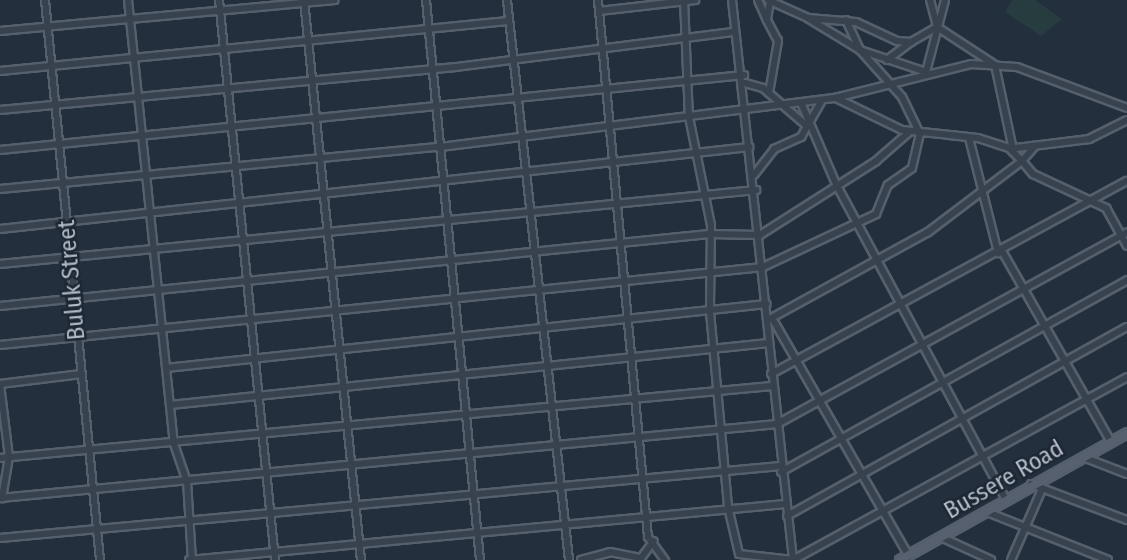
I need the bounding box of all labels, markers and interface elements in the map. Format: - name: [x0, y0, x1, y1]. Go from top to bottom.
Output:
- street label: Buluk Street: [52, 219, 92, 341]
- street label: Bussere Road: [939, 434, 1069, 526]

